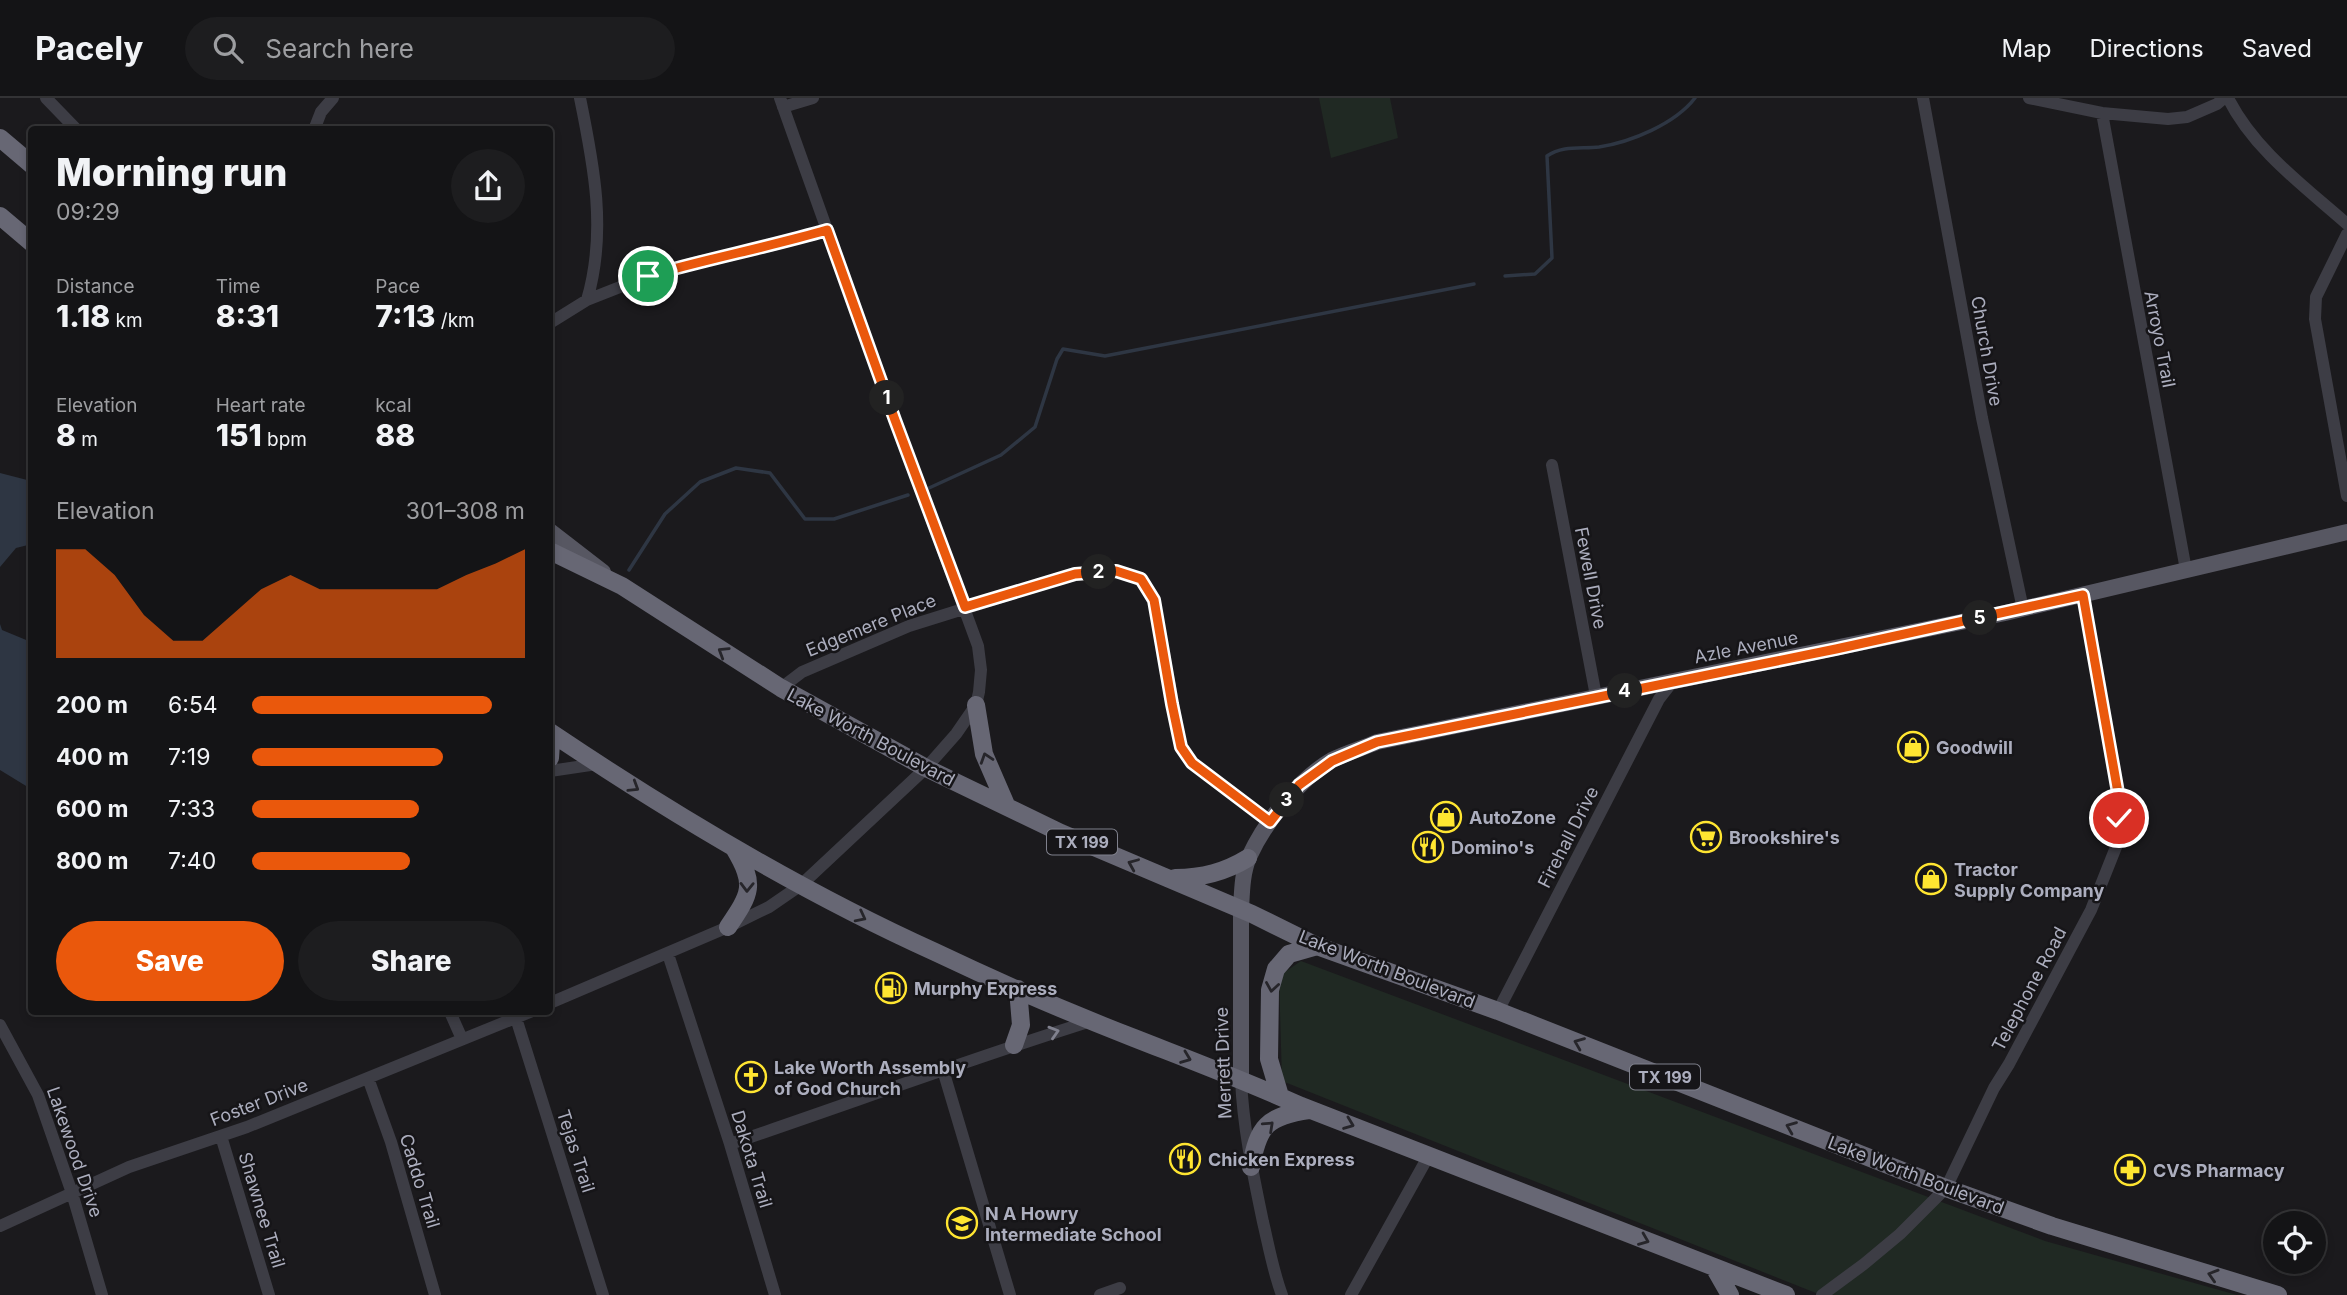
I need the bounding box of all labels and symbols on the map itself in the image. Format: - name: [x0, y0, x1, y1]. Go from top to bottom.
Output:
- pin: [618, 246, 678, 306]
- street label: Arroyo Trail: [2140, 289, 2180, 389]
- street label: Church Drive: [1967, 294, 2007, 408]
- pin: 1: [870, 380, 904, 416]
- street label: Fewell Drive: [1571, 525, 1611, 631]
- pin: 2: [1082, 554, 1116, 589]
- street label: Edgemere Place: [803, 589, 939, 661]
- pin: 5: [1962, 601, 1997, 636]
- street label: Azle Avenue: [1692, 627, 1800, 667]
- one-way arrow: [717, 647, 730, 660]
- pin: 4: [1608, 674, 1642, 708]
- street label: Lake Worth Boulevard: [784, 684, 958, 790]
- shop icon: Goodwill: [1896, 730, 1930, 764]
- place label: Goodwill: [1936, 737, 2013, 758]
- one-way arrow: [980, 752, 994, 764]
- one-way arrow: [626, 778, 639, 791]
- pin: 3: [1270, 782, 1304, 818]
- street label: Firehall Drive: [1533, 783, 1603, 891]
- pin: [2089, 788, 2149, 848]
- shop icon: AutoZone: [1429, 800, 1463, 834]
- place label: AutoZone: [1469, 807, 1556, 828]
- supermarket icon: Brookshire's: [1689, 820, 1723, 854]
- place label: Brookshire's: [1729, 827, 1840, 848]
- road number: TX 199: [1047, 830, 1117, 855]
- restaurant icon: Domino's: [1411, 830, 1445, 864]
- place label: Domino's: [1451, 837, 1534, 858]
- one-way arrow: [1128, 858, 1141, 872]
- place label: Tractor Supply Company: [1954, 859, 2105, 901]
- shop icon: Tractor Supply Company: [1914, 862, 1948, 896]
- one-way arrow: [739, 882, 755, 893]
- one-way arrow: [854, 908, 866, 922]
- street label: Telephone Road: [1987, 923, 2071, 1055]
- street label: Lake Worth Boulevard: [1296, 926, 1478, 1012]
- fuel station icon: Murphy Express: [874, 971, 908, 1005]
- place label: Murphy Express: [914, 978, 1057, 999]
- one-way arrow: [1265, 981, 1280, 993]
- street label: Merrett Drive: [1211, 1007, 1235, 1119]
- one-way arrow: [1048, 1026, 1060, 1041]
- one-way arrow: [1574, 1038, 1586, 1052]
- one-way arrow: [1180, 1049, 1192, 1063]
- place label: Lake Worth Assembly of God Church: [774, 1057, 966, 1099]
- church icon: Lake Worth Assembly of God Church: [734, 1060, 768, 1094]
- road number: TX 199: [1630, 1065, 1700, 1090]
- street label: Foster Drive: [207, 1074, 311, 1130]
- street label: Lakewood Drive: [43, 1084, 107, 1220]
- street label: Tejas Trail: [553, 1107, 599, 1195]
- street label: Dakota Trail: [727, 1108, 777, 1210]
- one-way arrow: [1343, 1116, 1355, 1130]
- one-way arrow: [1786, 1121, 1798, 1135]
- one-way arrow: [1261, 1122, 1274, 1134]
- street label: Caddo Trail: [396, 1131, 444, 1231]
- street label: Lake Worth Boulevard: [1825, 1132, 2007, 1218]
- restaurant icon: Chicken Express: [1168, 1142, 1202, 1176]
- place label: Chicken Express: [1208, 1149, 1355, 1170]
- street label: Shawnee Trail: [234, 1150, 290, 1270]
- pharmacy icon: CVS Pharmacy: [2113, 1153, 2147, 1187]
- place label: CVS Pharmacy: [2153, 1160, 2285, 1181]
- place label: N A Howry Intermediate School: [985, 1203, 1162, 1245]
- school or university icon: N A Howry Intermediate School: [945, 1206, 979, 1240]
- one-way arrow: [1638, 1231, 1650, 1245]
- one-way arrow: [2207, 1269, 2220, 1283]

